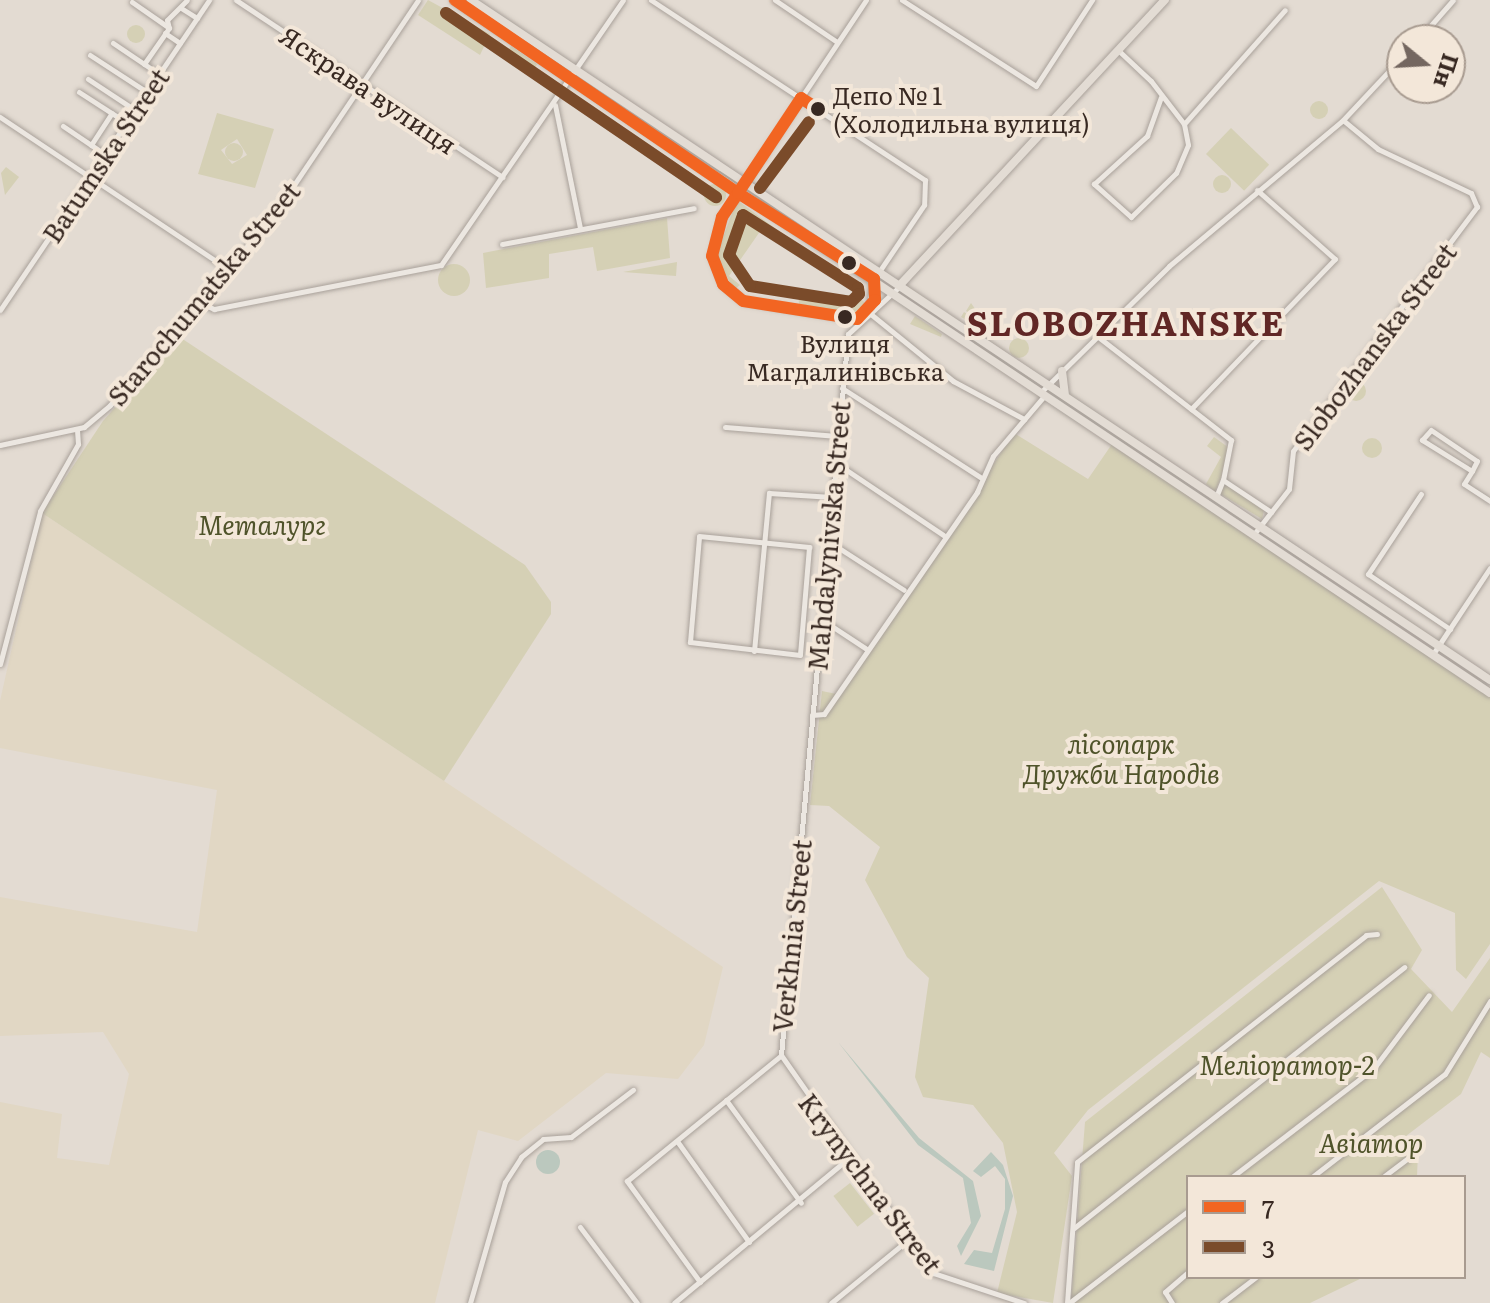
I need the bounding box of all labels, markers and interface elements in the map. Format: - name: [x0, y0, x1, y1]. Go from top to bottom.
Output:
- street label: Яскрава вулиця: [275, 18, 463, 160]
- north arrow: [1386, 24, 1466, 104]
- text: Пн: [1426, 50, 1468, 92]
- street label: Batumska Street: [35, 62, 175, 248]
- place label: Депо № 1 (Холодильна вулиця): [833, 81, 1090, 137]
- marker: Депо № 1 (Холодильна вулиця): [810, 101, 826, 117]
- street label: Starochumatska Street: [100, 175, 306, 411]
- street label: Slobozhanska Street: [1286, 236, 1462, 456]
- unlabelled marker: [841, 255, 857, 271]
- district label: SLOBOZHANSKE: [967, 302, 1285, 342]
- marker: Вулиця Магдалинівська: [837, 309, 853, 325]
- place label: Вулиця Магдалинівська: [746, 329, 944, 385]
- street label: Mahdalynivska Street: [801, 400, 855, 672]
- park label: Металург: [198, 508, 326, 540]
- park label: лісопарк Дружби Народів: [1022, 727, 1220, 788]
- street label: Verkhnia Street: [765, 838, 817, 1034]
- park label: Меліоратор-2: [1199, 1048, 1375, 1080]
- street label: Krynychna Street: [793, 1087, 949, 1279]
- park label: Авіатор: [1319, 1126, 1423, 1158]
- legend: [1186, 1175, 1466, 1279]
- text: 7: [1262, 1190, 1274, 1225]
- text: 3: [1262, 1230, 1275, 1265]

